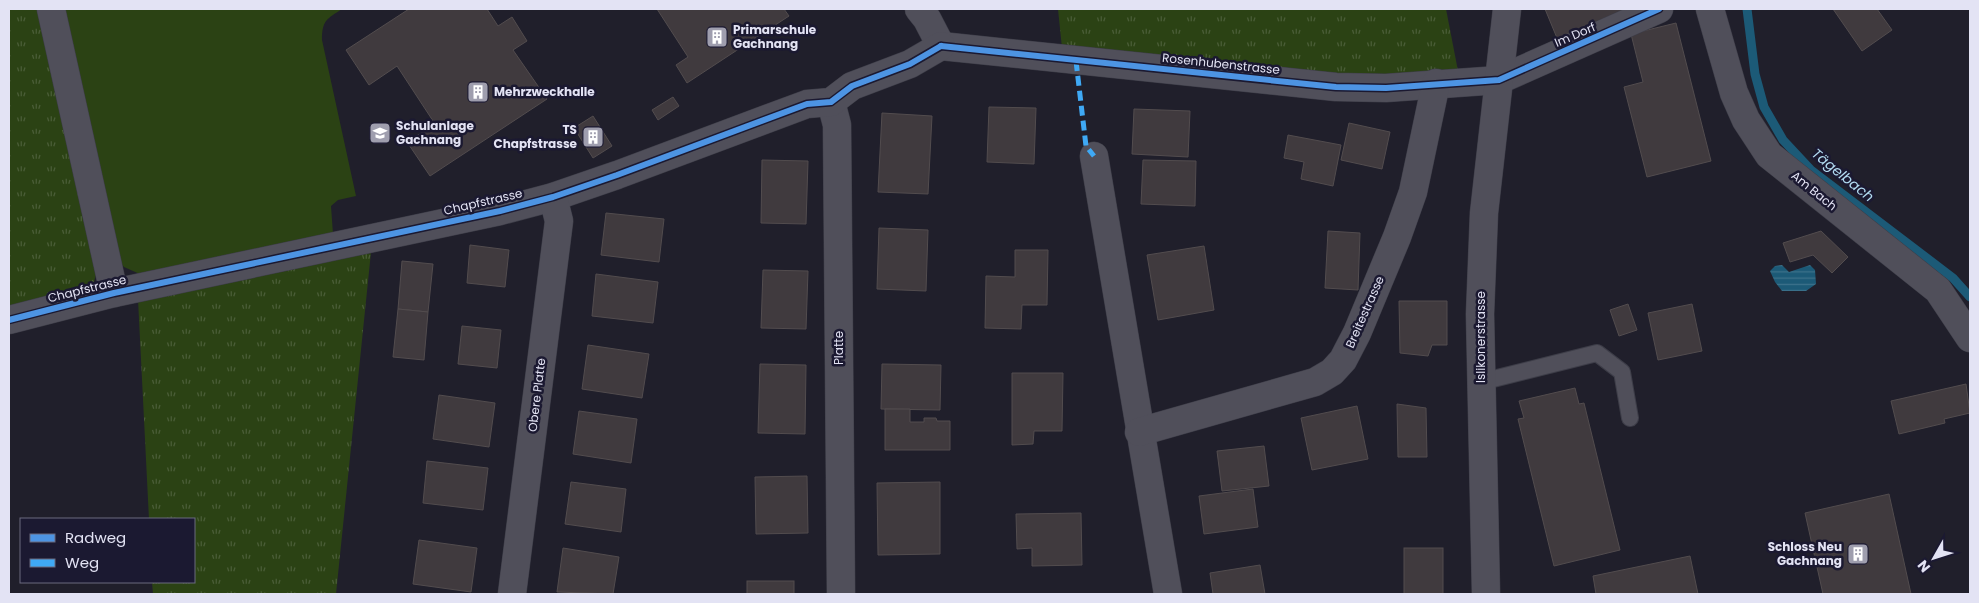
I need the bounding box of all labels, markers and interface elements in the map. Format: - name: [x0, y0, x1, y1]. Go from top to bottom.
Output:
- street label: Im Dorf: [1552, 18, 1598, 51]
- place label: Primarschule Gachnang: [733, 21, 817, 52]
- building icon: Primarschule Gachnang: [705, 25, 729, 49]
- street label: Rosenhubenstrasse: [1161, 49, 1281, 78]
- building icon: Mehrzweckhalle: [466, 80, 490, 104]
- place label: Mehrzweckhalle: [494, 83, 595, 100]
- place label: Schulanlage Gachnang: [396, 117, 474, 148]
- school or university icon: Schulanlage Gachnang: [368, 121, 392, 145]
- place label: TS Chapfstrasse: [494, 121, 578, 152]
- building icon: TS Chapfstrasse: [581, 125, 605, 149]
- water label: Tägelbach: [1808, 144, 1878, 206]
- street label: Am Bach: [1788, 167, 1841, 214]
- street label: Chapfstrasse: [442, 184, 524, 219]
- street label: Chapfstrasse: [46, 271, 128, 306]
- street label: Breitestrasse: [1341, 273, 1388, 351]
- street label: Islikonerstrasse: [1472, 291, 1489, 383]
- street label: Platte: [830, 331, 847, 365]
- street label: Obere Platte: [524, 357, 549, 433]
- legend: [20, 518, 195, 583]
- text: Radweg: [65, 527, 126, 548]
- north arrow: [1909, 533, 1959, 583]
- place label: Schloss Neu Gachnang: [1768, 538, 1842, 569]
- building icon: Schloss Neu Gachnang: [1846, 542, 1870, 566]
- text: Weg: [65, 552, 99, 573]
- text: N: [1913, 556, 1935, 577]

